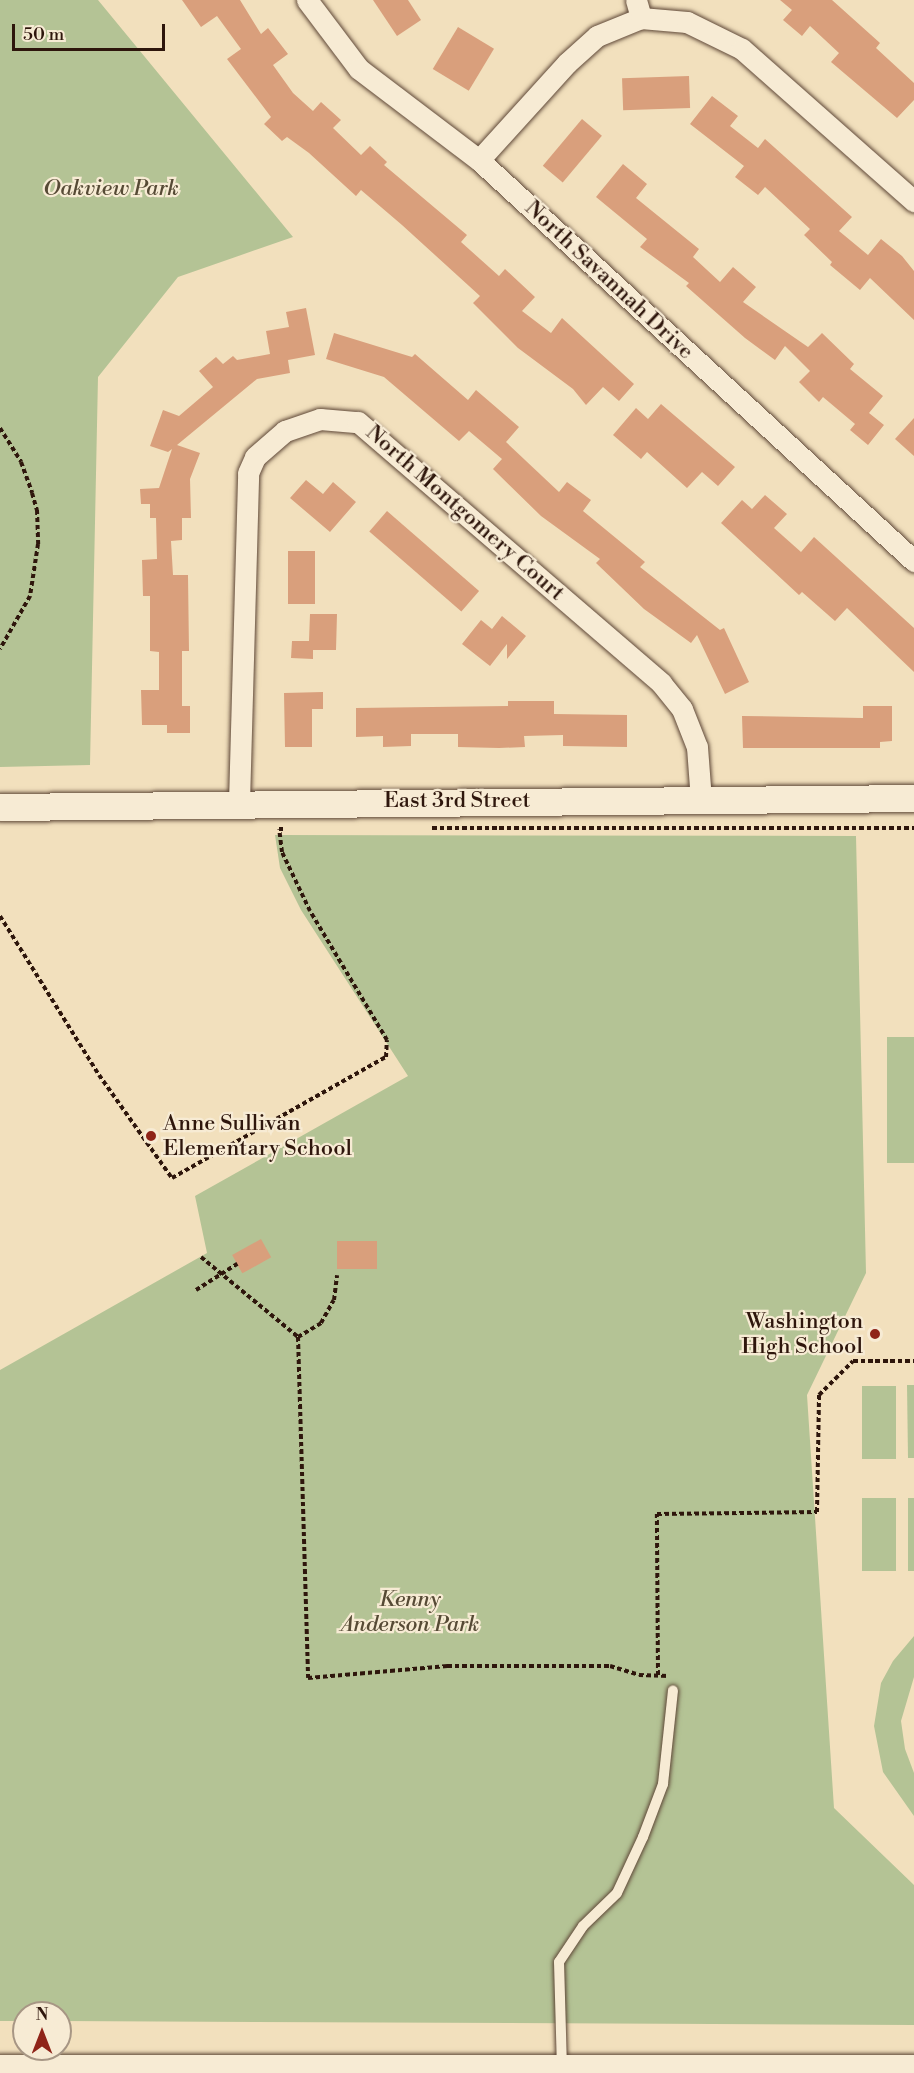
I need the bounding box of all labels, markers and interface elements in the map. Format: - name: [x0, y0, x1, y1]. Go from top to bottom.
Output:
- scale bar: [15, 12, 168, 50]
- text: 50 m: [23, 23, 64, 46]
- park label: Oakview Park: [43, 176, 179, 202]
- street label: North Savannah Drive: [519, 195, 699, 365]
- street label: North Montgomery Court: [360, 420, 570, 606]
- street label: East 3rd Street: [384, 788, 530, 814]
- place label: Anne Sullivan Elementary School: [163, 1110, 352, 1162]
- marker: Anne Sullivan Elementary School: [144, 1129, 158, 1143]
- place label: Washington High School: [741, 1308, 863, 1360]
- marker: Washington High School: [868, 1327, 882, 1341]
- park label: Kenny Anderson Park: [341, 1586, 479, 1638]
- north arrow: [12, 2001, 72, 2061]
- text: N: [36, 2005, 48, 2025]

